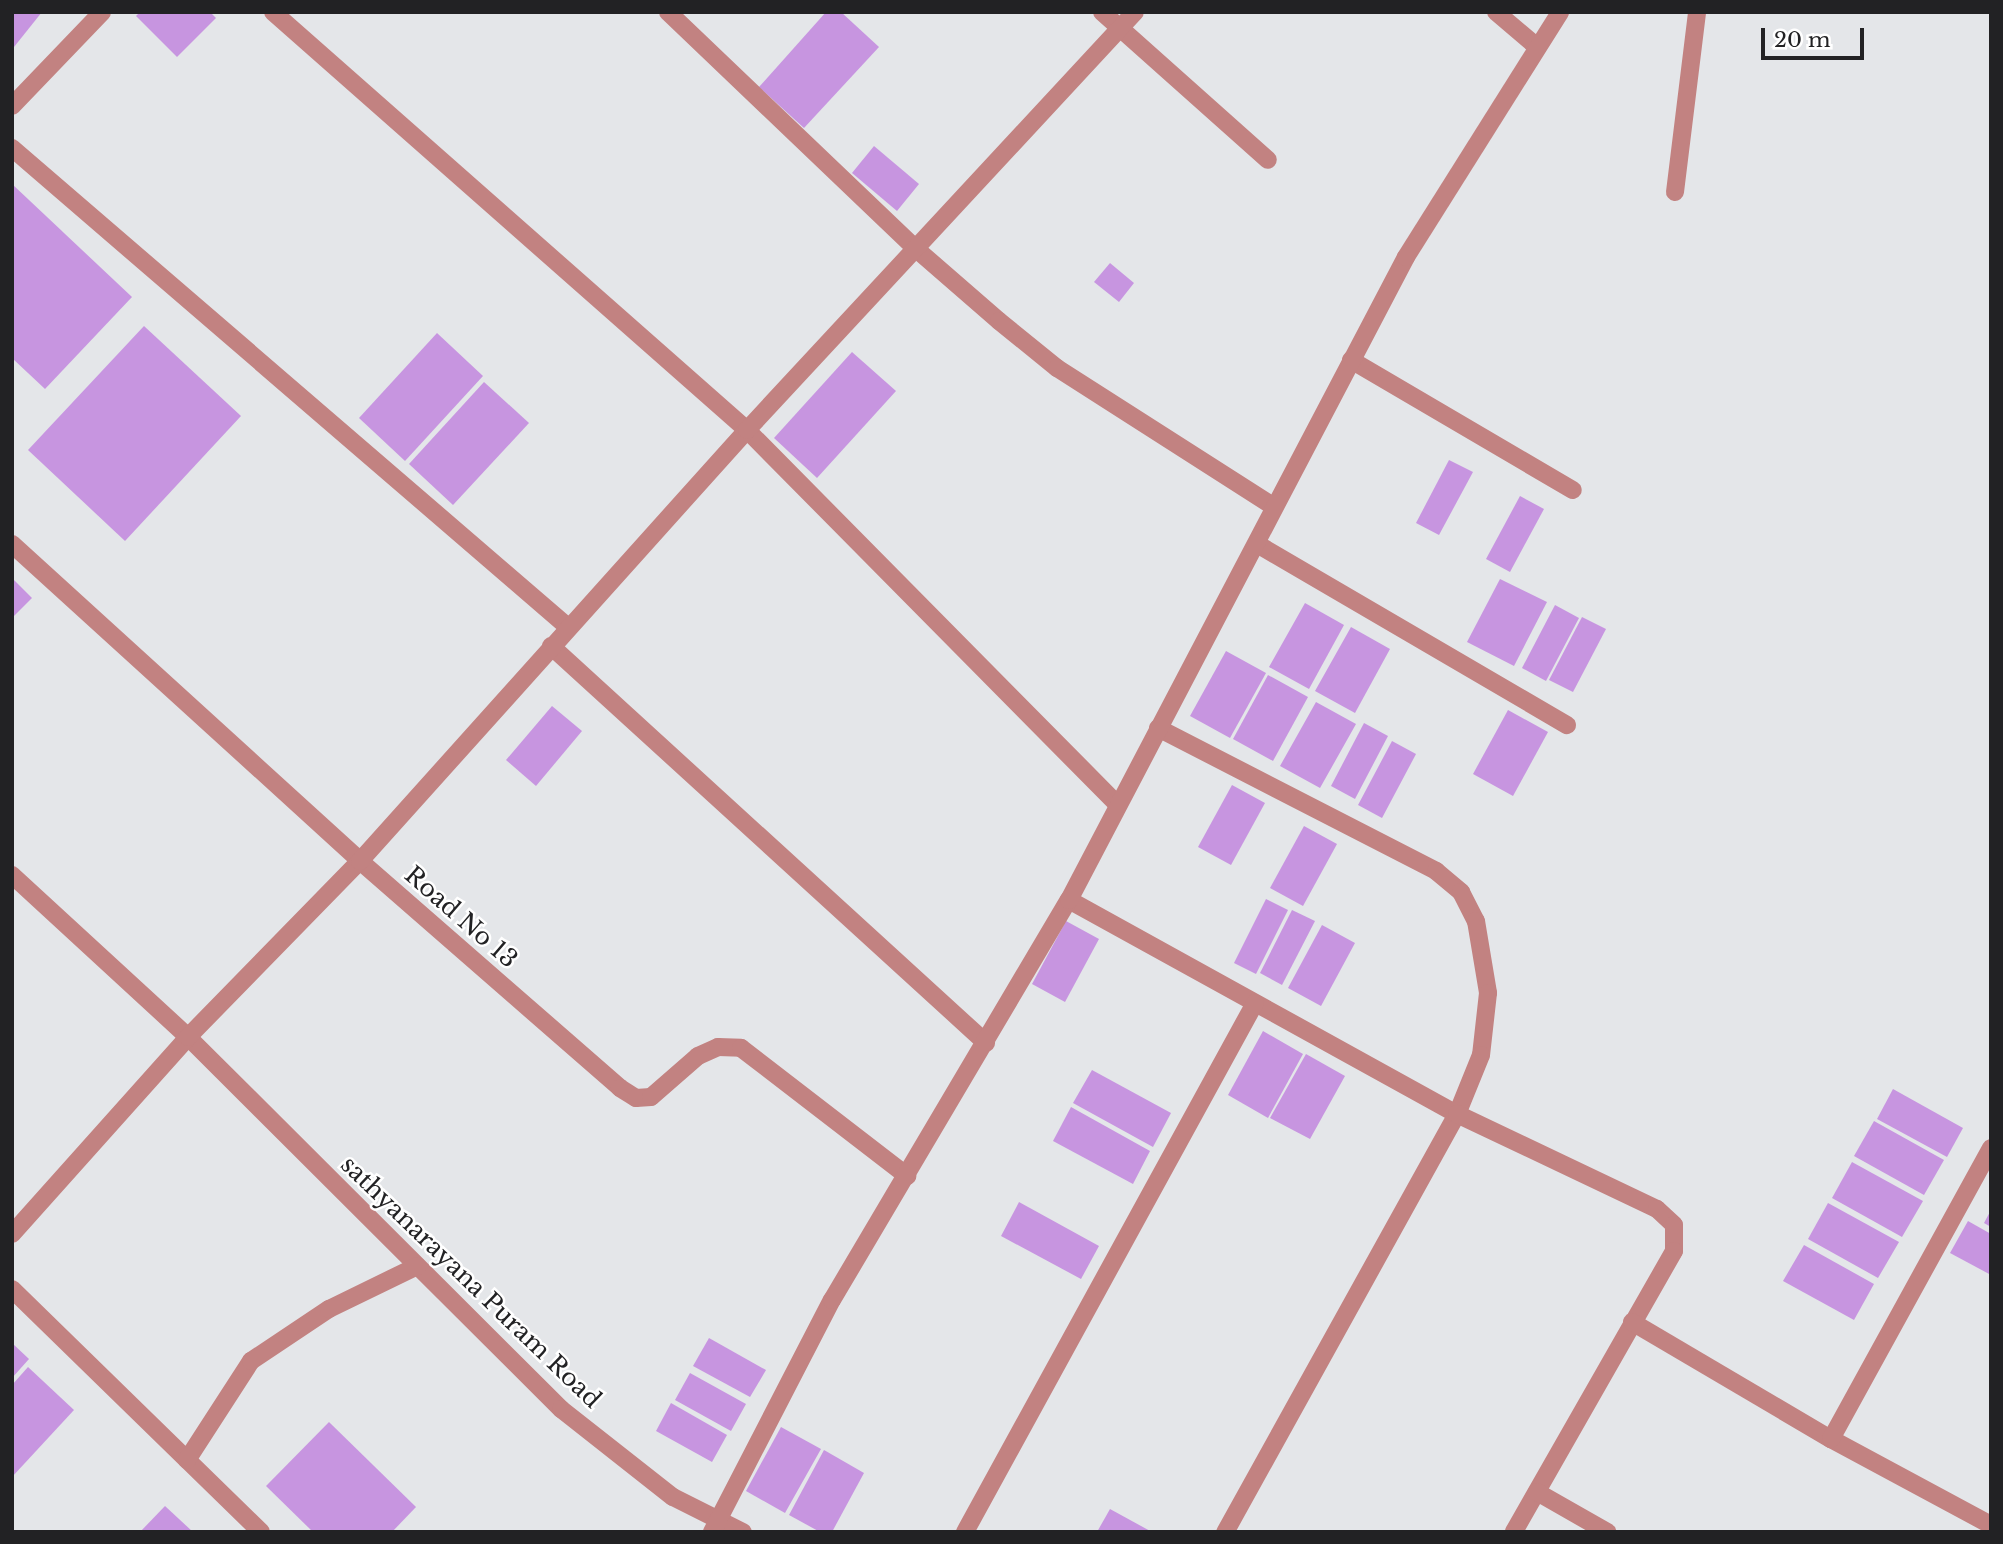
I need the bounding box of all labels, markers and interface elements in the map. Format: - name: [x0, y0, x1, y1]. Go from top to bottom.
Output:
- scale bar: [1765, 14, 1868, 58]
- text: 20 m: [1774, 27, 1831, 53]
- street label: Road No 13: [399, 860, 523, 974]
- street label: sathyanarayana Puram Road: [335, 1150, 607, 1414]

